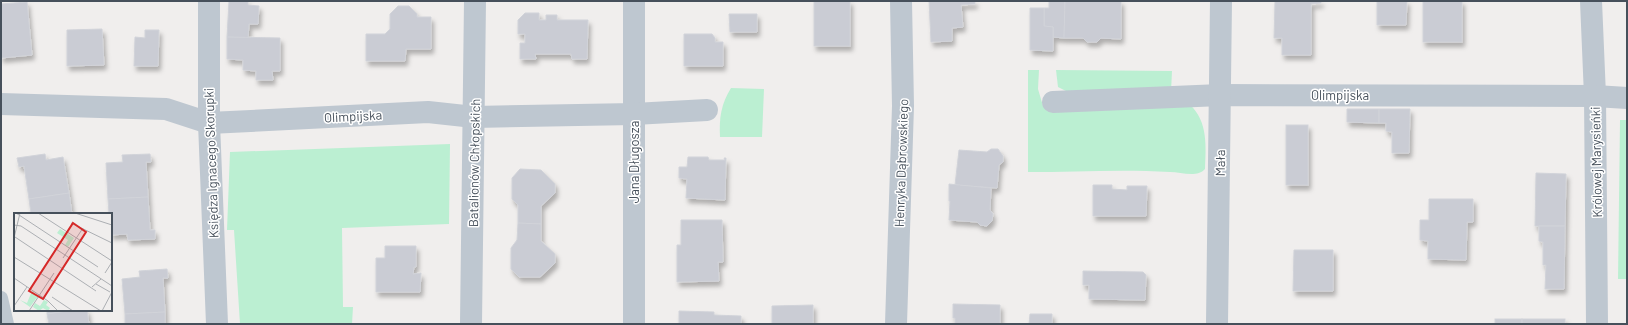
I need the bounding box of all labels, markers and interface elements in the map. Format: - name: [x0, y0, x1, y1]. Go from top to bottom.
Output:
- street label: Olimpijska: [1311, 87, 1369, 103]
- street label: Księdza Ignacego Skorupki: [200, 88, 222, 238]
- street label: Batalionów Chłopskich: [465, 99, 483, 227]
- street label: Henryka Dąbrowskiego: [891, 99, 911, 227]
- street label: Olimpijska: [324, 106, 382, 126]
- street label: Królowej Marysieńki: [1587, 106, 1605, 218]
- street label: Jana Długosza: [626, 121, 642, 203]
- street label: Mała: [1212, 149, 1228, 177]
- inset map: [14, 213, 112, 311]

